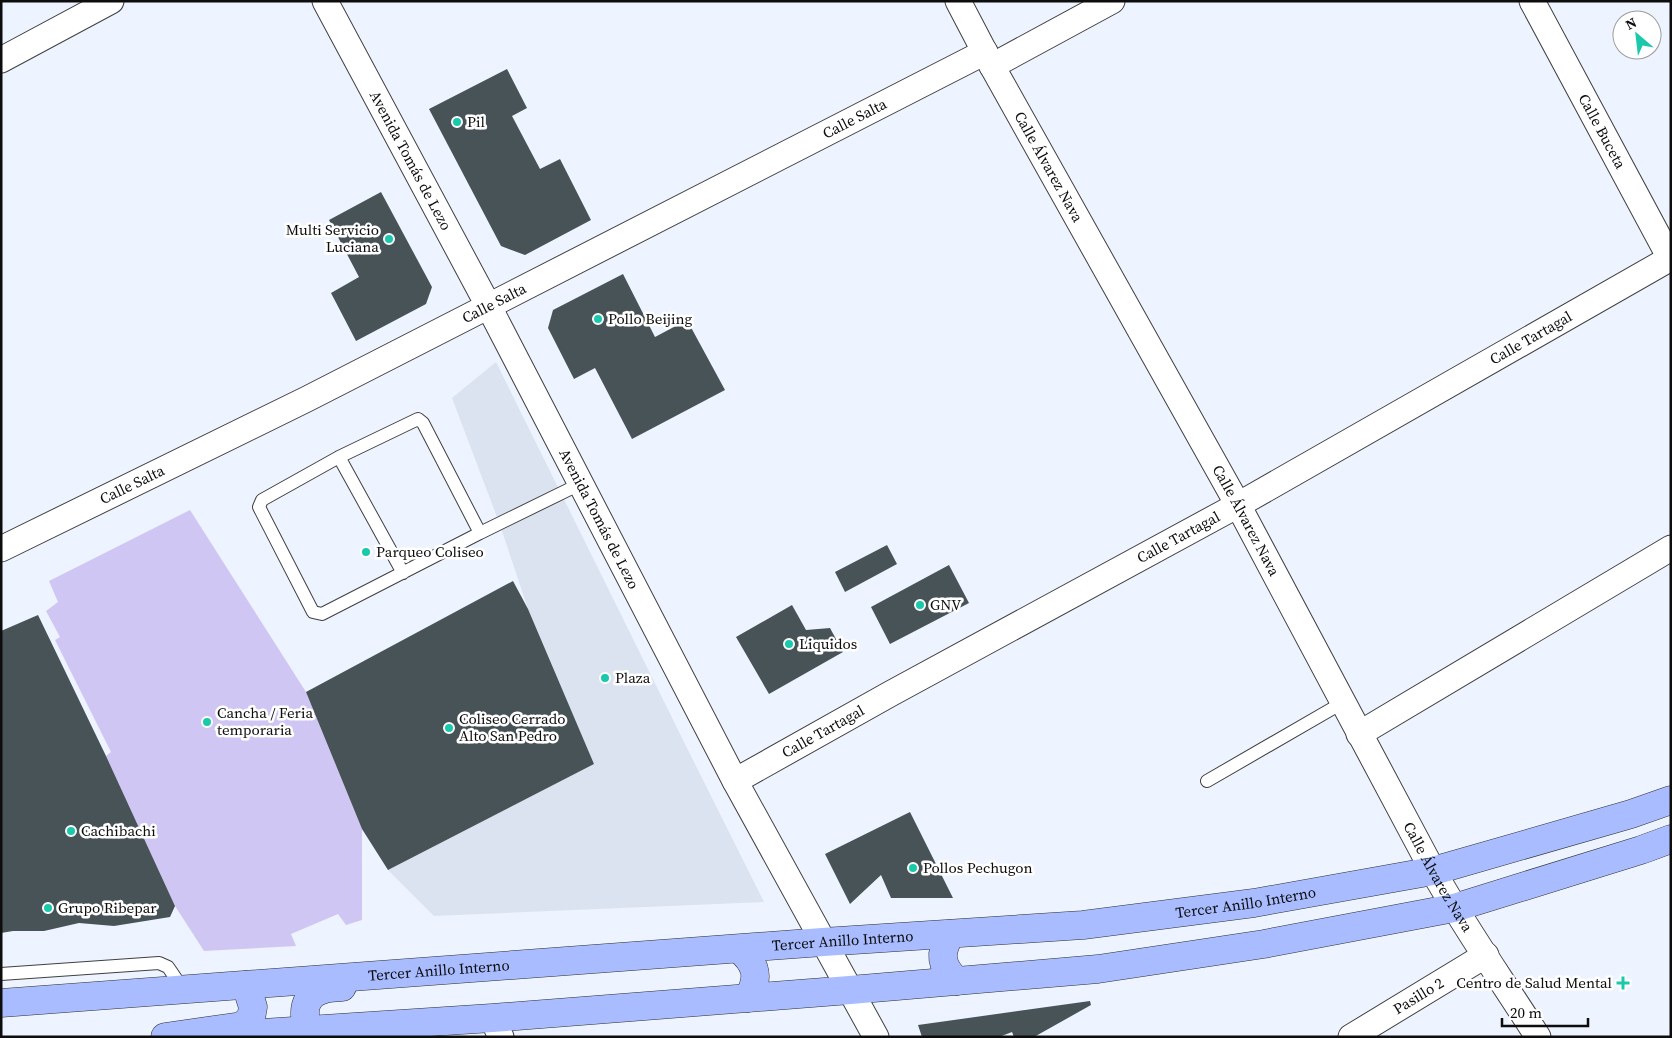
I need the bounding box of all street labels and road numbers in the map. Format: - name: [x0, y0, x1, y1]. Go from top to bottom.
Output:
- street label: Avenida Tomás de Lezo: [365, 87, 457, 234]
- street label: Calle Buceta: [1574, 90, 1631, 173]
- street label: Calle Salta: [819, 93, 890, 143]
- street label: Calle Álvarez Nava: [1010, 107, 1089, 226]
- street label: Calle Salta: [458, 277, 530, 328]
- street label: Calle Tartagal: [1486, 305, 1576, 369]
- street label: Avenida Tomás de Lezo: [554, 445, 645, 593]
- street label: Calle Salta: [96, 459, 168, 509]
- street label: Calle Álvarez Nava: [1208, 461, 1285, 580]
- street label: Calle Tartagal: [1133, 506, 1224, 568]
- street label: Calle Tartagal: [778, 699, 868, 763]
- street label: Calle Álvarez Nava: [1399, 818, 1478, 936]
- street label: Tercer Anillo Interno: [1174, 881, 1317, 923]
- street label: Tercer Anillo Interno: [771, 925, 914, 956]
- street label: Tercer Anillo Interno: [367, 954, 510, 986]
- street label: Pasillo 2: [1389, 972, 1448, 1019]

